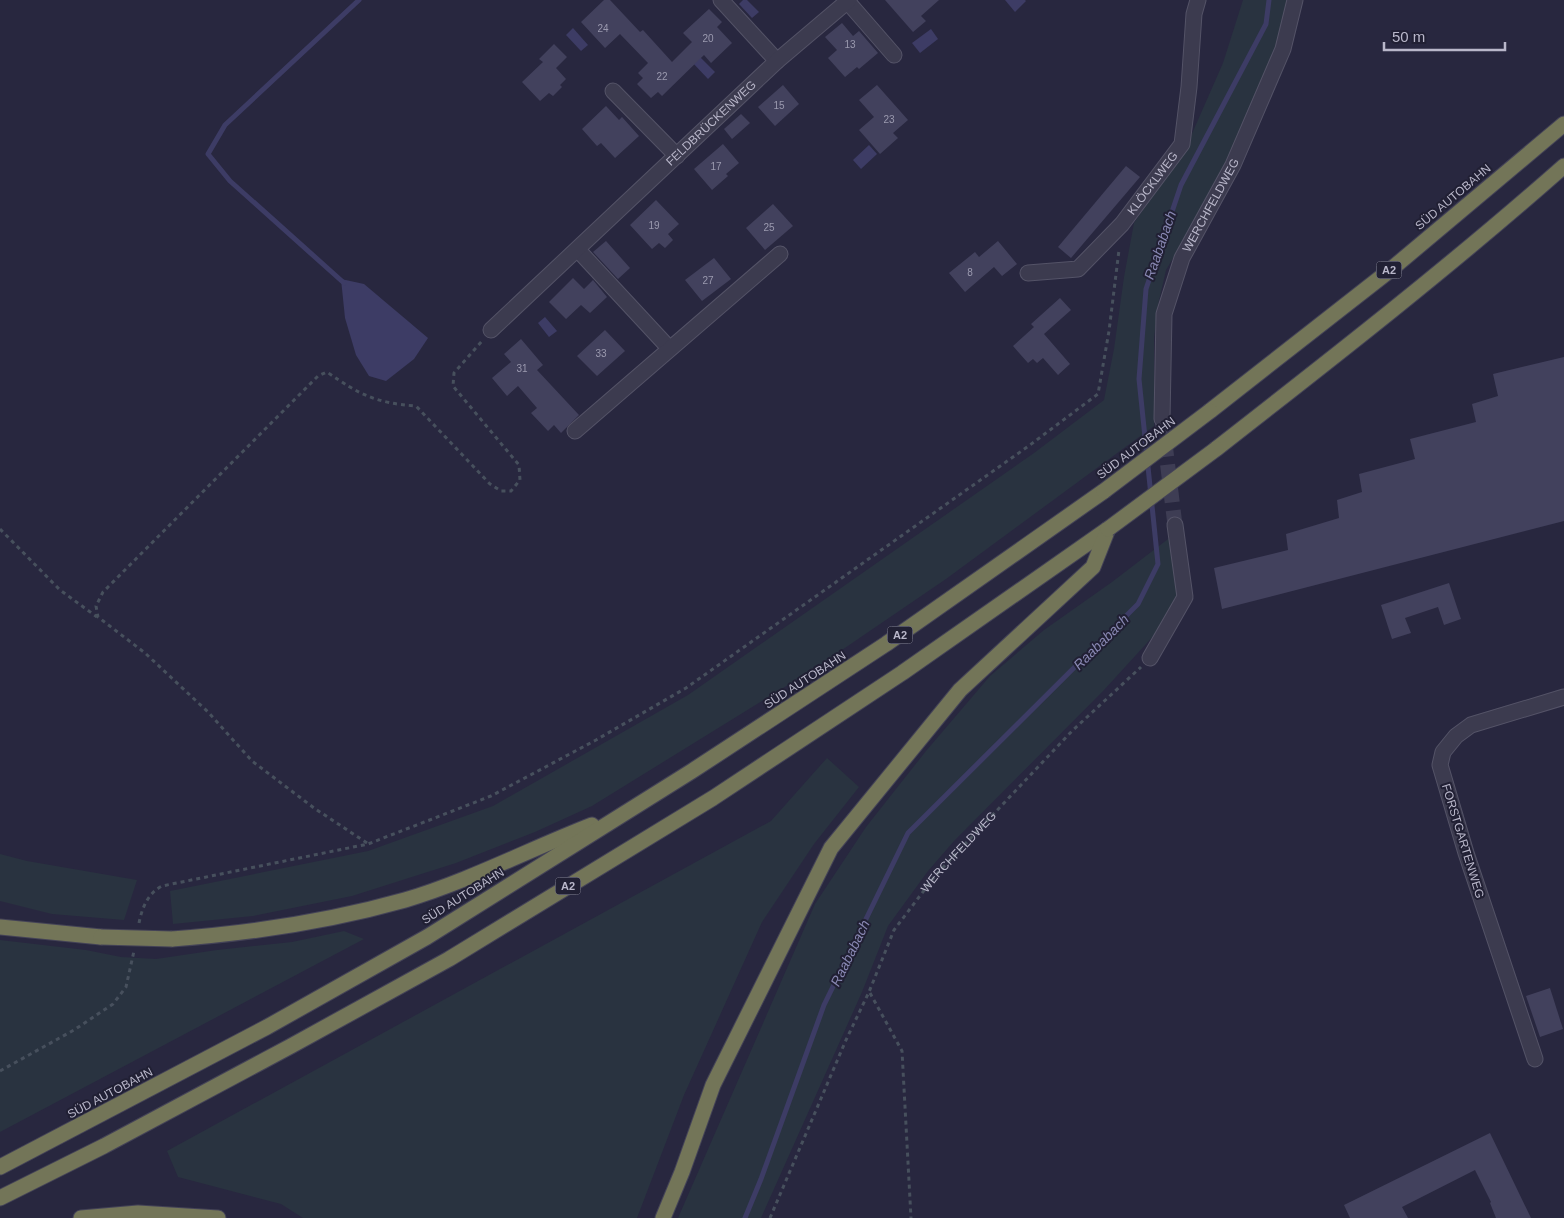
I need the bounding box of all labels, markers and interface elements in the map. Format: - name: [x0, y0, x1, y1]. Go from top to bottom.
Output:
- scale bar: [1384, 20, 1505, 52]
- house number: 24: [597, 23, 609, 34]
- text: 50 m: [1392, 28, 1425, 45]
- house number: 20: [702, 33, 714, 44]
- house number: 13: [844, 39, 856, 50]
- house number: 22: [656, 71, 668, 82]
- street label: FELDBRÜCKENWEG: [663, 78, 759, 169]
- house number: 15: [773, 100, 785, 111]
- house number: 23: [883, 114, 895, 125]
- street label: KLÖCKLWEG: [1124, 149, 1181, 218]
- street label: WERCHFELDWEG: [1180, 156, 1242, 255]
- house number: 17: [710, 161, 722, 172]
- street label: SÜD AUTOBAHN: [1412, 161, 1494, 233]
- water label: Raababach: [1141, 208, 1179, 281]
- house number: 19: [648, 220, 660, 231]
- house number: 25: [763, 222, 775, 233]
- road number: A2: [1376, 262, 1402, 278]
- house number: 8: [967, 267, 973, 278]
- house number: 27: [702, 275, 714, 286]
- house number: 33: [595, 348, 607, 359]
- house number: 31: [516, 363, 528, 374]
- street label: SÜD AUTOBAHN: [1094, 414, 1178, 482]
- water label: Raababach: [1070, 611, 1132, 673]
- road number: A2: [888, 626, 912, 644]
- street label: SÜD AUTOBAHN: [762, 648, 848, 712]
- street label: FORSTGARTENWEG: [1439, 782, 1487, 900]
- street label: WERCHFELDWEG: [918, 809, 999, 895]
- street label: SÜD AUTOBAHN: [419, 865, 507, 927]
- road number: A2: [556, 878, 580, 894]
- water label: Raababach: [827, 917, 873, 989]
- street label: SÜD AUTOBAHN: [65, 1065, 155, 1121]

